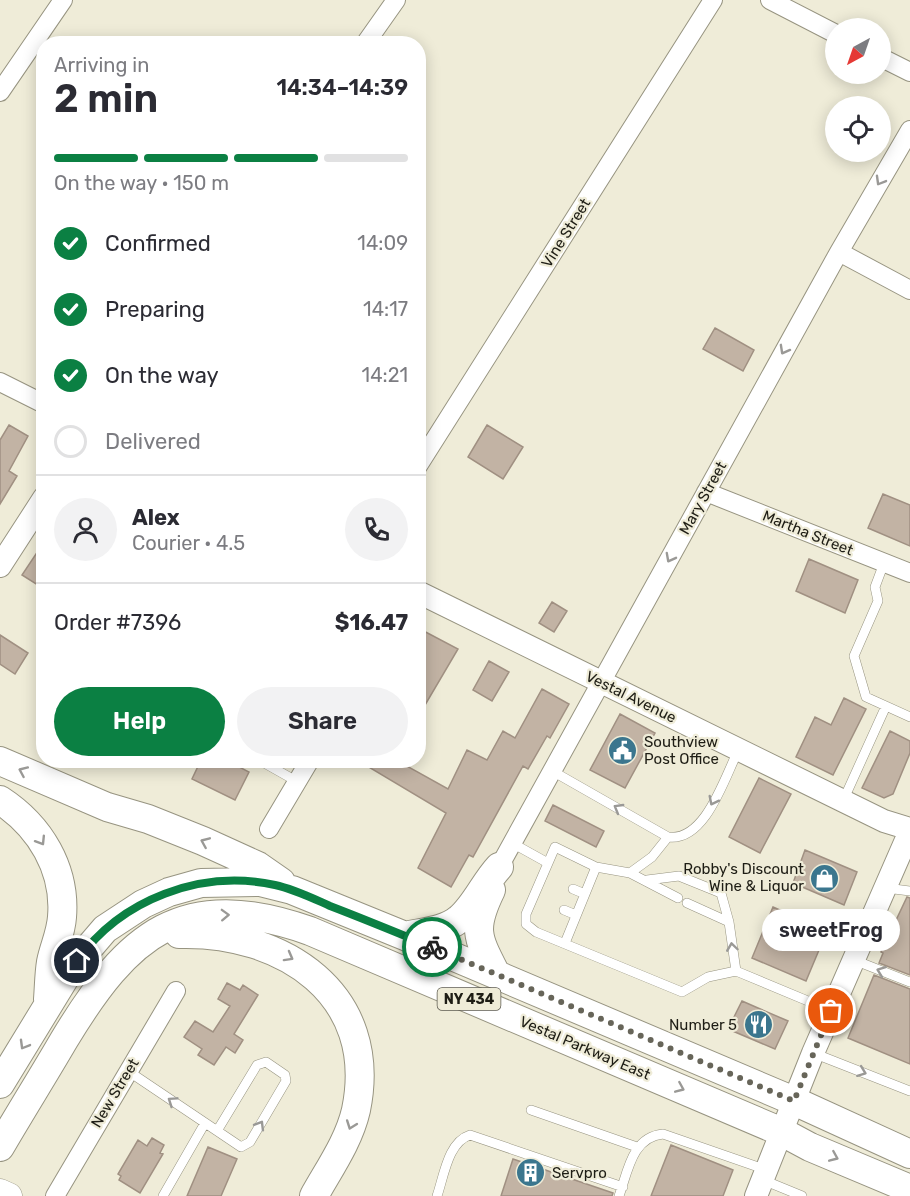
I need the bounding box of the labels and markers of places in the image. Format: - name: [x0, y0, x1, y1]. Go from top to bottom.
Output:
- place label: Southview Post Office: [644, 733, 719, 768]
- public building icon: Southview Post Office: [607, 735, 639, 767]
- place label: Robby's Discount Wine & Liquor: [683, 860, 804, 895]
- shop icon: Robby's Discount Wine & Liquor: [809, 862, 841, 894]
- callout: sweetFrog: [762, 909, 900, 951]
- pin: [51, 935, 102, 986]
- pin: [805, 985, 856, 1036]
- restaurant icon: Number 5: [742, 1009, 774, 1041]
- place label: Number 5: [669, 1016, 737, 1034]
- building icon: Servpro: [515, 1157, 547, 1189]
- place label: Servpro: [552, 1164, 607, 1182]

